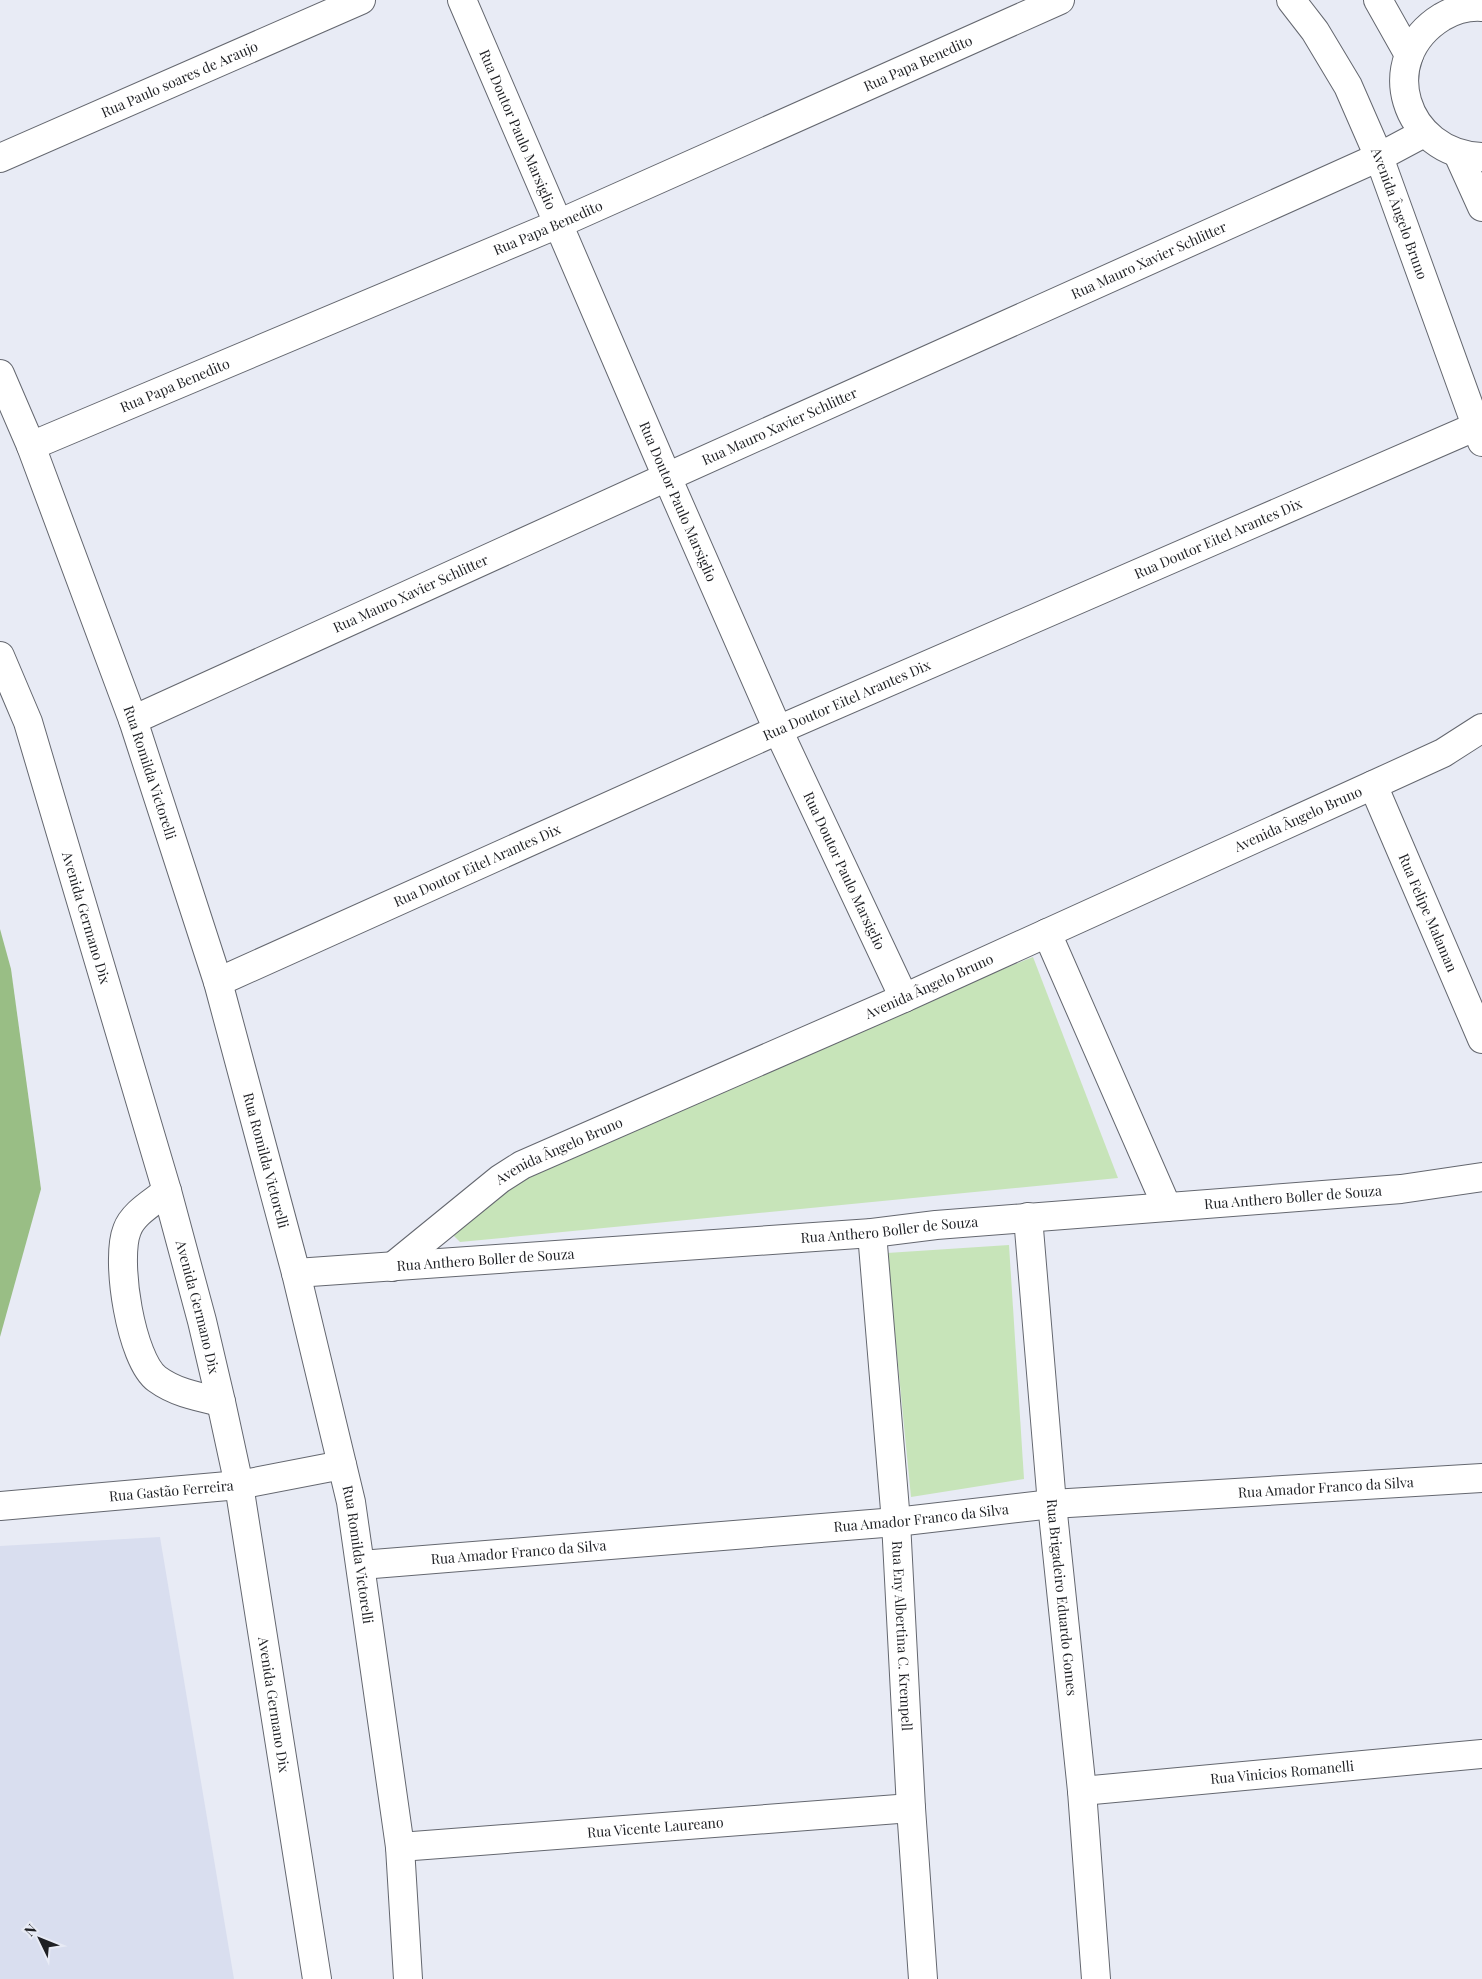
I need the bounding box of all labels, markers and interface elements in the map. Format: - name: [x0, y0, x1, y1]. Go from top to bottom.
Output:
- street label: Rua Papa Benedito: [860, 30, 975, 95]
- street label: Rua Paulo soares de Araujo: [98, 36, 261, 122]
- street label: Rua Doutor Paulo Marsiglio: [475, 46, 561, 213]
- street label: Avenida Ângelo Bruno: [1367, 144, 1433, 282]
- street label: Rua Papa Benedito: [490, 195, 606, 259]
- street label: Rua Mauro Xavier Schlitter: [1068, 216, 1230, 303]
- street label: Rua Papa Benedito: [117, 353, 233, 416]
- street label: Rua Mauro Xavier Schlitter: [699, 382, 861, 469]
- street label: Rua Doutor Paulo Marsiglio: [635, 418, 722, 585]
- street label: Rua Doutor Eitel Arantes Dix: [1131, 493, 1305, 583]
- street label: Rua Mauro Xavier Schlitter: [330, 549, 492, 637]
- street label: Rua Doutor Eitel Arantes Dix: [760, 655, 934, 745]
- street label: Rua Romilda Victorelli: [119, 703, 181, 842]
- street label: Avenida Ângelo Bruno: [1230, 781, 1365, 856]
- street label: Rua Doutor Paulo Marsiglio: [799, 788, 890, 953]
- street label: Rua Doutor Eitel Arantes Dix: [390, 819, 564, 911]
- street label: Avenida Germano Dix: [58, 848, 115, 987]
- street label: Rua Felipe Malaman: [1395, 850, 1462, 975]
- street label: Avenida Ângelo Bruno: [861, 949, 996, 1023]
- street label: Rua Romilda Victorelli: [239, 1090, 294, 1230]
- street label: Avenida Ângelo Bruno: [491, 1112, 626, 1189]
- street label: Rua Anthero Boller de Souza: [1203, 1181, 1383, 1213]
- street label: Rua Anthero Boller de Souza: [800, 1212, 979, 1247]
- street label: Avenida Germano Dix: [171, 1237, 224, 1376]
- street label: Rua Anthero Boller de Souza: [396, 1244, 575, 1275]
- street label: Rua Amador Franco da Silva: [1237, 1472, 1414, 1502]
- street label: Rua Gastão Ferreira: [108, 1476, 234, 1505]
- street label: Rua Romilda Victorelli: [338, 1483, 378, 1625]
- street label: Rua Brigadeiro Eduardo Gomes: [1043, 1498, 1082, 1697]
- street label: Rua Amador Franco da Silva: [833, 1499, 1010, 1536]
- street label: Rua Amador Franco da Silva: [430, 1535, 607, 1568]
- street label: Rua Eny Albertina C. Krempell: [888, 1540, 917, 1731]
- street label: Avenida Germano Dix: [254, 1634, 294, 1775]
- street label: Rua Vinicios Romanelli: [1209, 1756, 1355, 1788]
- street label: Rua Vicente Laureano: [586, 1812, 724, 1842]
- north arrow: [15, 1914, 65, 1964]
- text: N: [20, 1920, 41, 1940]

